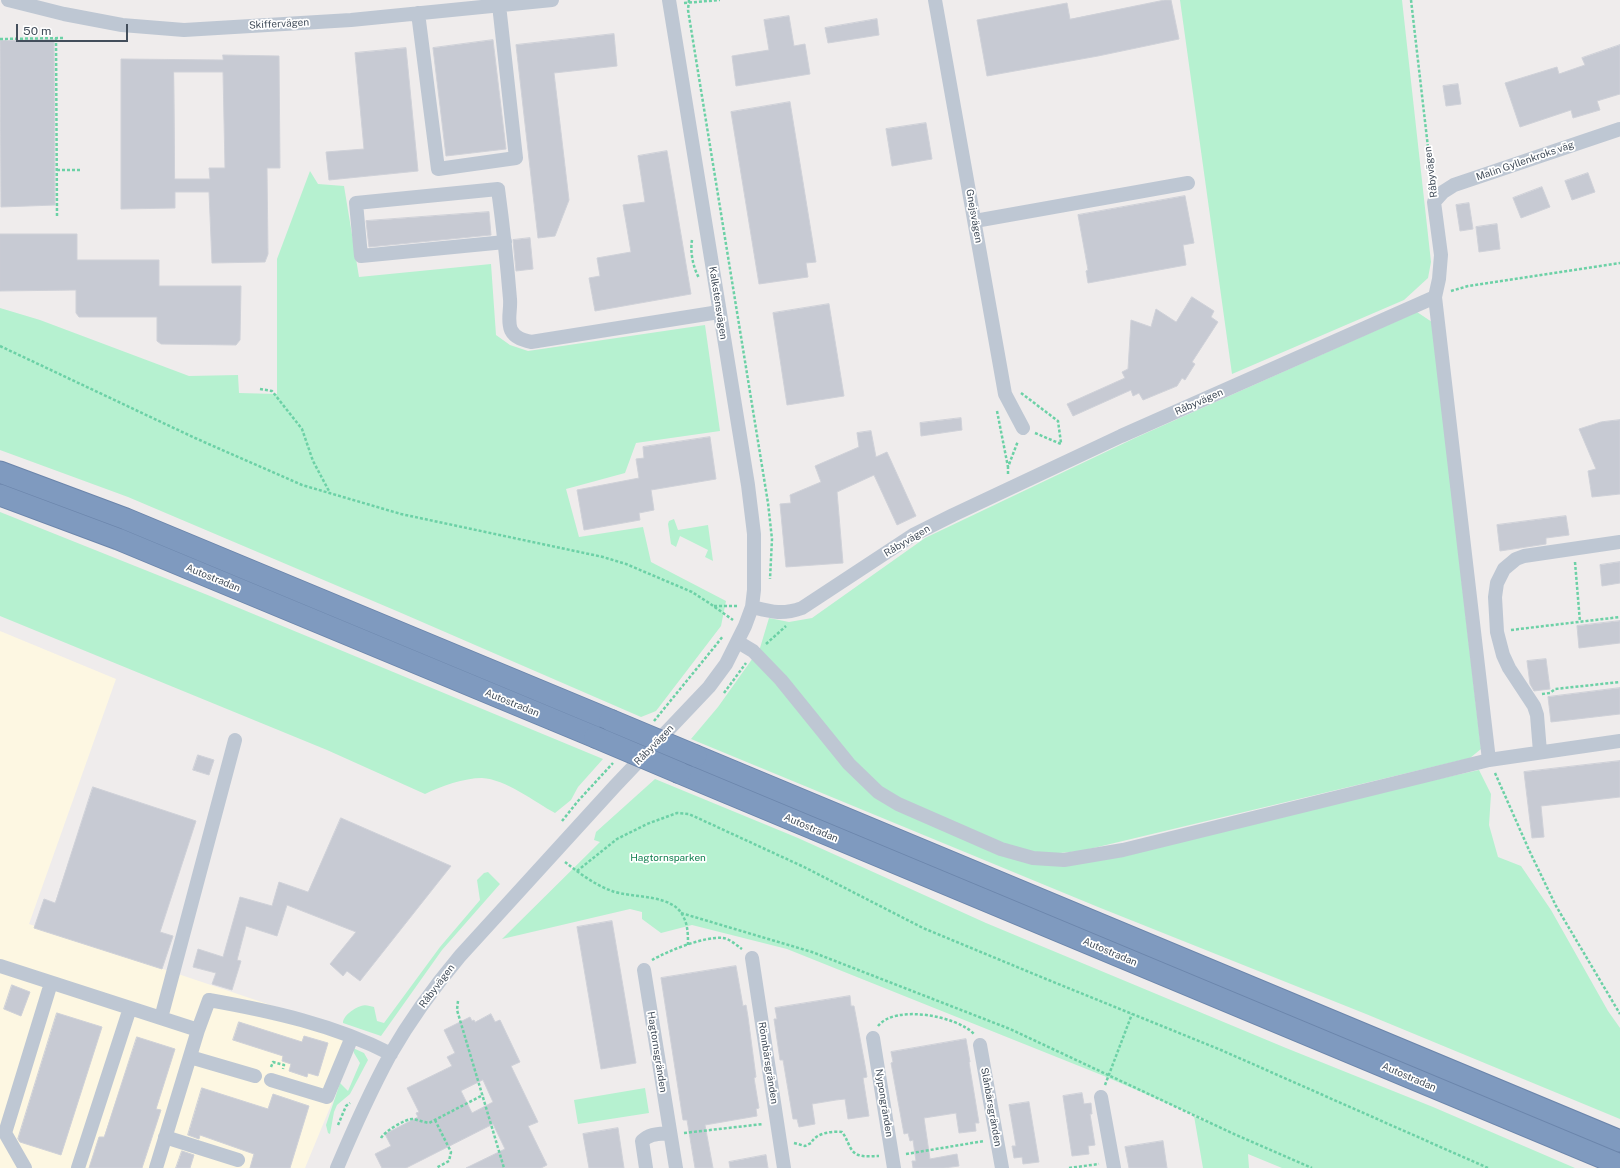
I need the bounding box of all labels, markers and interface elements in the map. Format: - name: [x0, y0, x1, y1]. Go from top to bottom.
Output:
- scale bar: [18, 16, 130, 42]
- street label: Skiffervägen: [249, 16, 309, 32]
- text: 50 m: [23, 24, 51, 38]
- street label: Malin Gyllenkroks väg: [1475, 139, 1575, 183]
- street label: Råbyvägen: [1422, 146, 1440, 198]
- street label: Gnejsvägen: [963, 188, 985, 244]
- street label: Kalkstensvägen: [706, 266, 730, 340]
- street label: Råbyvägen: [1173, 386, 1225, 418]
- street label: Råbyvägen: [882, 523, 932, 559]
- street label: Autostradan: [184, 562, 242, 594]
- street label: Autostradan: [483, 687, 541, 719]
- street label: Råbyvägen: [632, 722, 676, 768]
- street label: Autostradan: [782, 811, 840, 845]
- park label: Hagtornsparken: [630, 852, 706, 864]
- street label: Autostradan: [1081, 935, 1139, 969]
- street label: Råbyvägen: [417, 962, 457, 1010]
- street label: Hagtornsgränden: [645, 1010, 669, 1094]
- street label: Rönnbärsgränden: [756, 1021, 780, 1105]
- street label: Autostradan: [1380, 1060, 1438, 1094]
- street label: Slånbärsgränden: [978, 1067, 1004, 1147]
- street label: Nypongränden: [873, 1068, 895, 1138]

